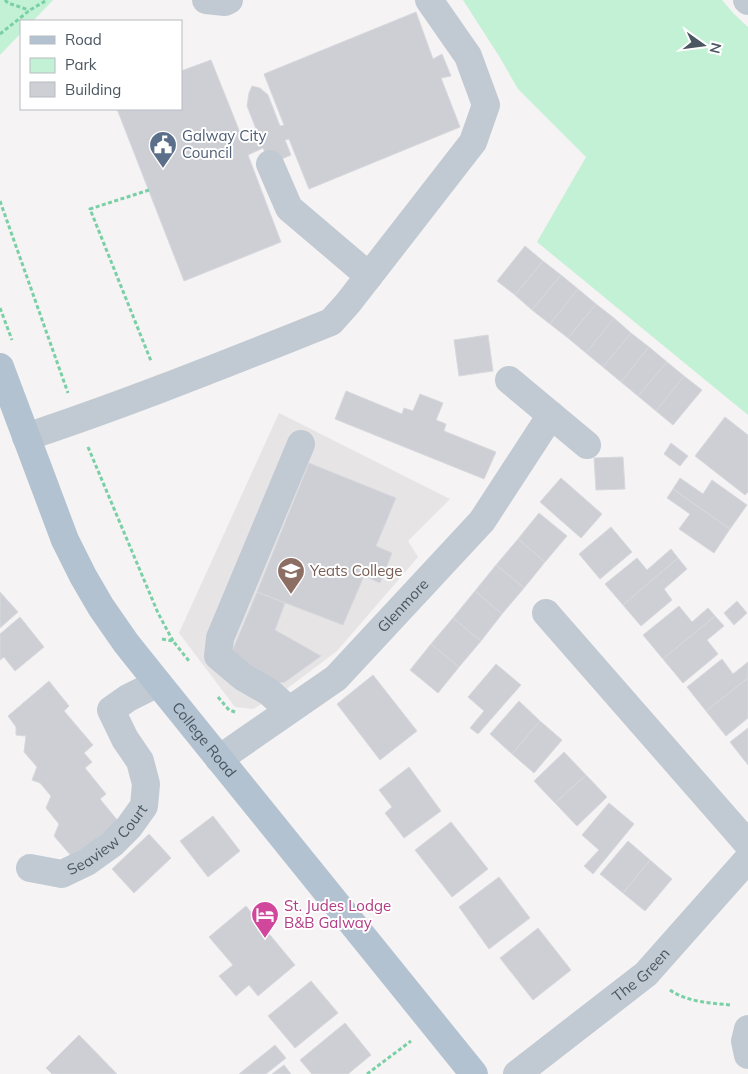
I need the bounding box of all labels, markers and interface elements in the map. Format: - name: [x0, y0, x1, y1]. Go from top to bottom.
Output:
- legend: [20, 20, 182, 110]
- north arrow: [678, 20, 728, 70]
- text: Road: [65, 30, 102, 49]
- text: N: [706, 41, 726, 55]
- text: Park: [65, 55, 97, 74]
- text: Building: [65, 80, 121, 99]
- place label: Galway City Council: [182, 126, 266, 162]
- public building icon: Galway City Council: [148, 130, 178, 169]
- school or university icon: Yeats College: [276, 556, 306, 595]
- place label: Yeats College: [309, 561, 403, 580]
- street label: Glenmore: [373, 574, 433, 636]
- street label: College Road: [168, 698, 240, 781]
- street label: Seaview Court: [64, 800, 151, 879]
- place label: St. Judes Lodge B&B Galway: [284, 896, 391, 932]
- hotel icon: St. Judes Lodge B&B Galway: [250, 900, 280, 939]
- street label: The Green: [608, 944, 674, 1006]

